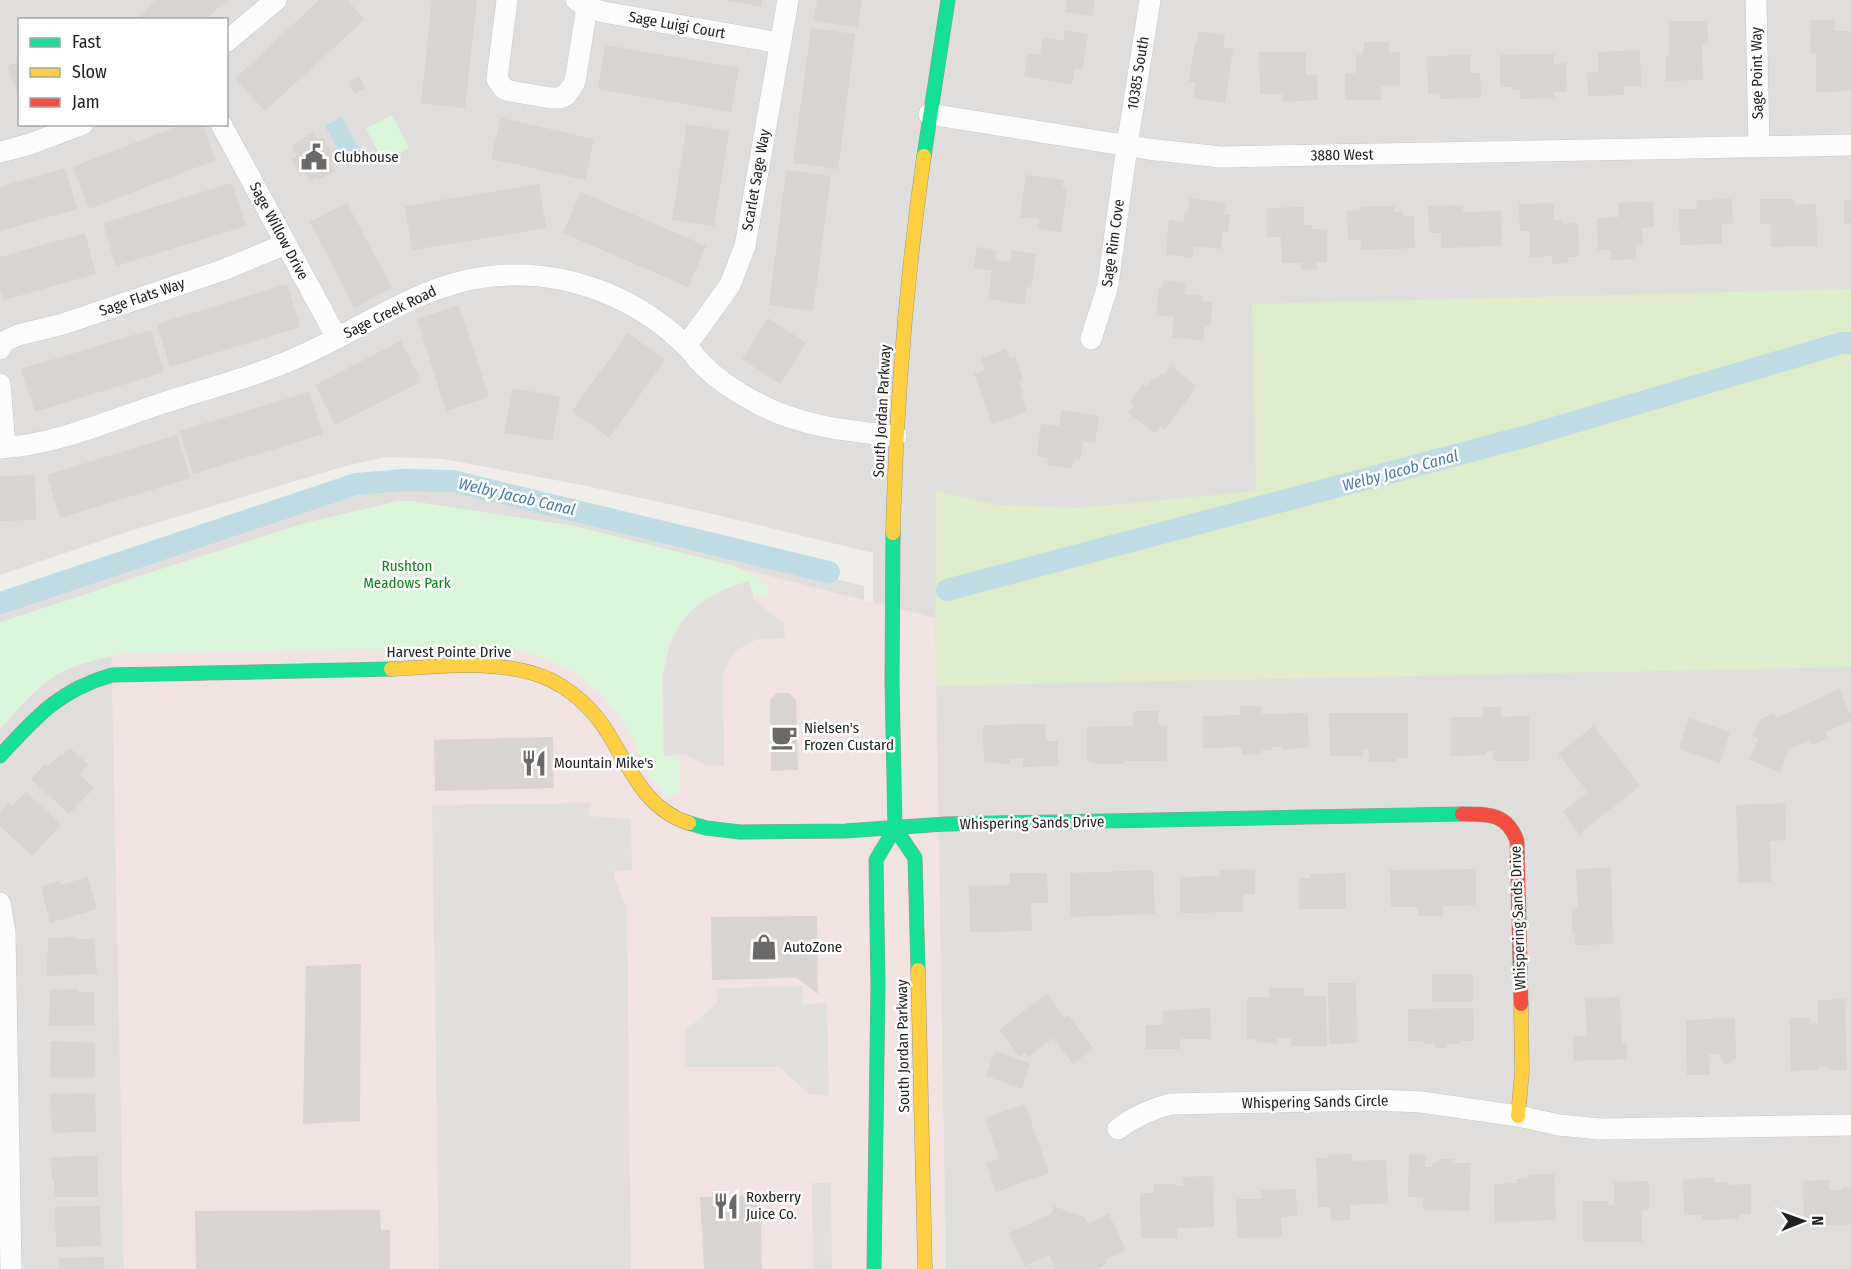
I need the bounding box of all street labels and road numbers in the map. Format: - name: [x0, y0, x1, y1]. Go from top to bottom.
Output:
- street label: Sage Luigi Court: [627, 8, 727, 42]
- street label: Sage Point Way: [1747, 26, 1767, 119]
- street label: 10385 South: [1123, 35, 1153, 111]
- street label: Scarlet Sage Way: [738, 127, 774, 232]
- street label: 3880 West: [1310, 145, 1374, 165]
- street label: Sage Willow Drive: [246, 179, 312, 283]
- street label: Sage Rim Cove: [1098, 198, 1128, 288]
- street label: Sage Flats Way: [97, 274, 188, 320]
- street label: Sage Creek Road: [341, 282, 439, 342]
- street label: South Jordan Parkway: [870, 344, 894, 478]
- street label: Harvest Pointe Drive: [387, 643, 511, 661]
- street label: Whispering Sands Drive: [960, 813, 1104, 833]
- street label: Whispering Sands Drive: [1506, 845, 1530, 991]
- street label: South Jordan Parkway: [893, 979, 913, 1113]
- street label: Whispering Sands Circle: [1241, 1092, 1389, 1112]

